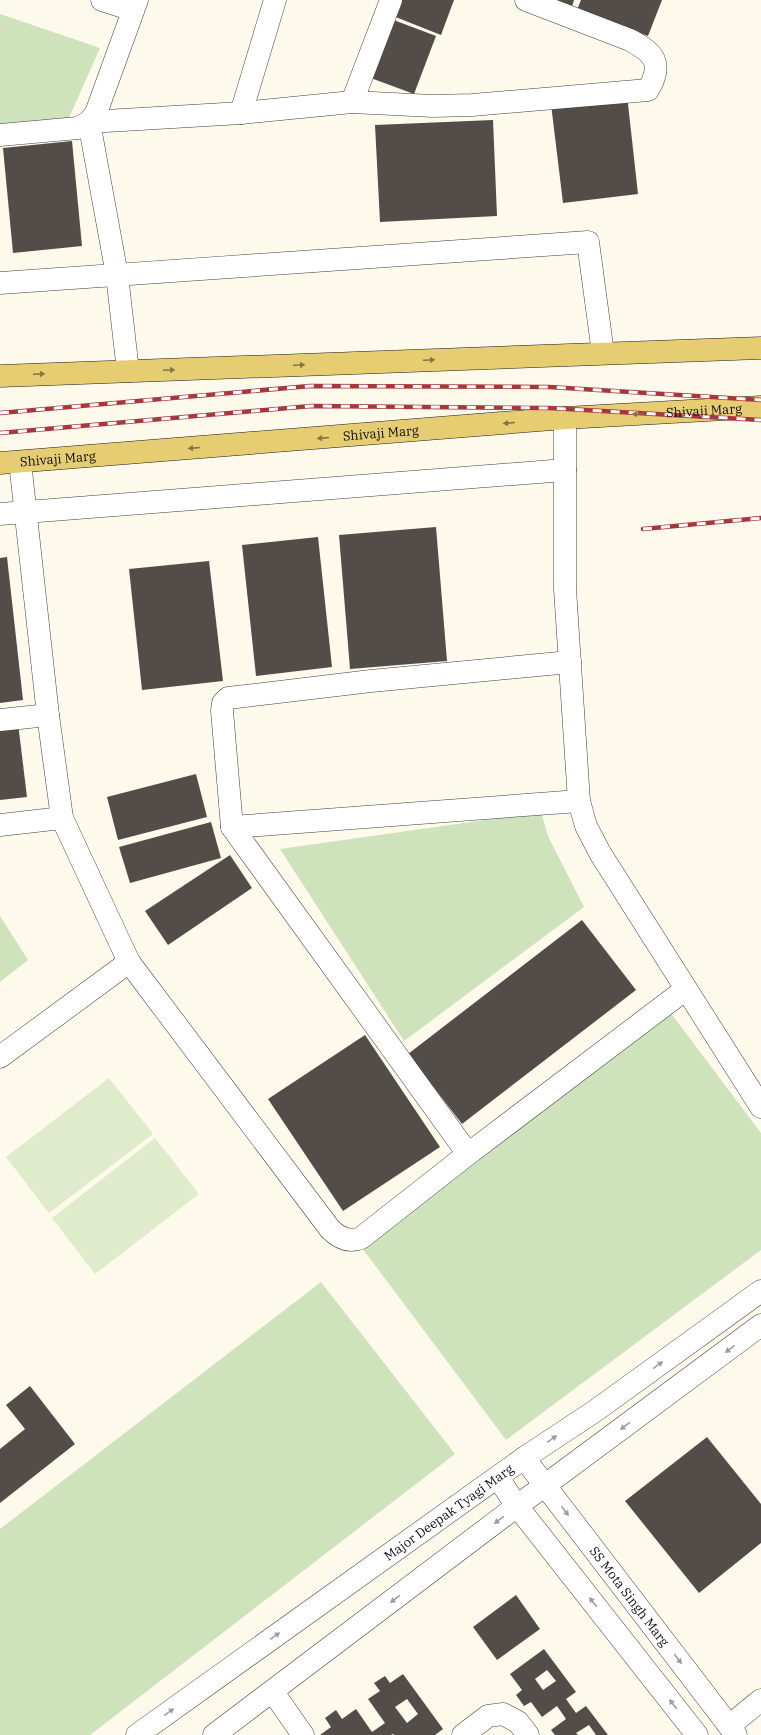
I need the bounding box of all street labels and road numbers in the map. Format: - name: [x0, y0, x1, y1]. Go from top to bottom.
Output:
- street label: Shivaji Marg: [666, 400, 743, 421]
- street label: Shivaji Marg: [342, 422, 419, 445]
- street label: Shivaji Marg: [19, 447, 96, 470]
- street label: Major Deepak Tyagi Marg: [381, 1460, 517, 1565]
- street label: SS Mota Singh Marg: [586, 1543, 673, 1650]

